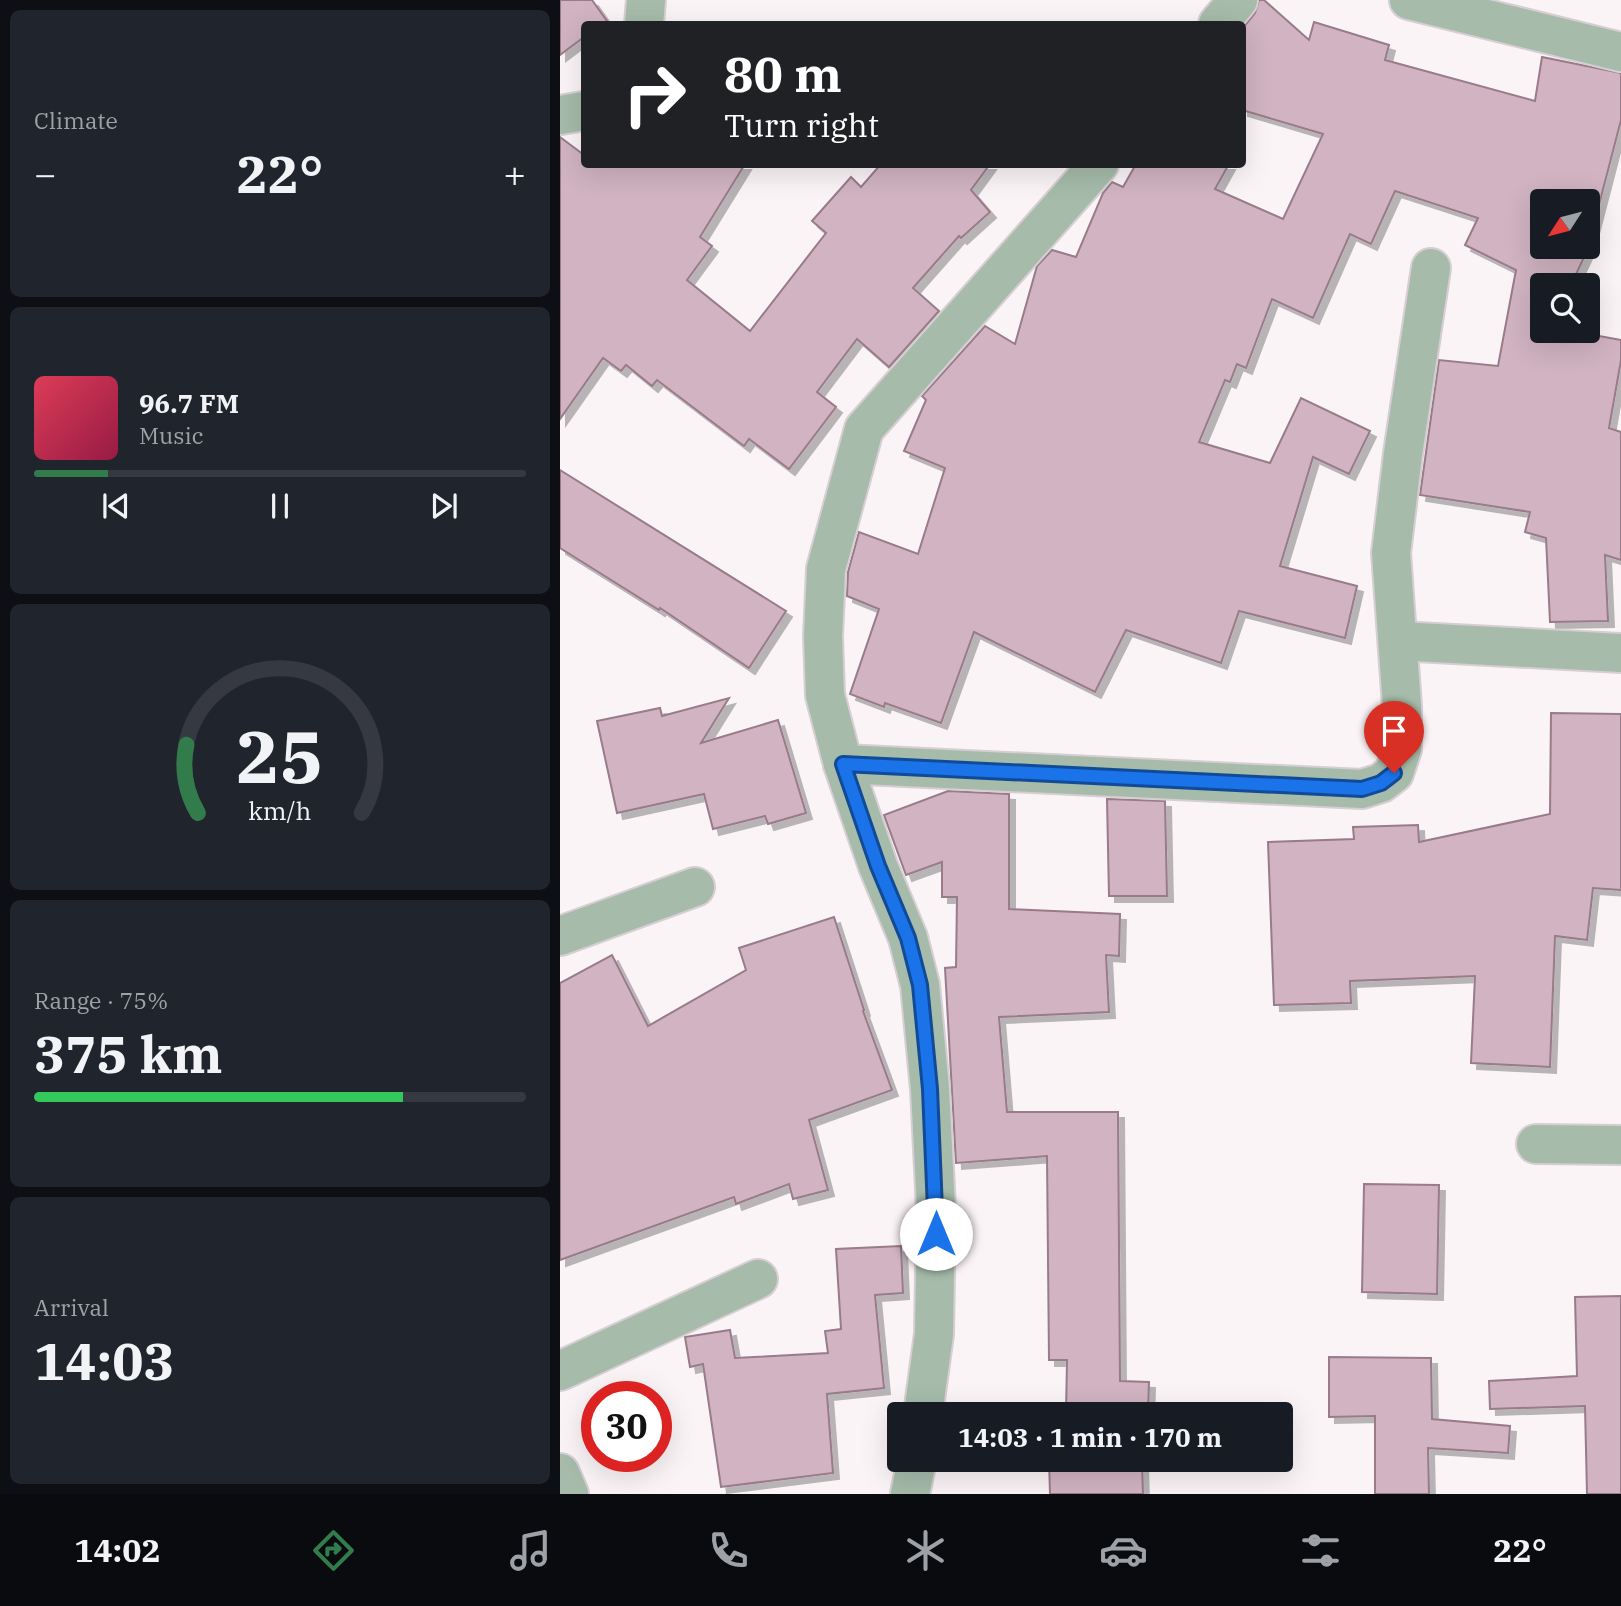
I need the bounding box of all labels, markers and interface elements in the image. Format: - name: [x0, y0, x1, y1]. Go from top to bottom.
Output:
- text: 80 m: [724, 42, 842, 105]
- icon: right: [609, 49, 700, 140]
- text: Turn right: [724, 104, 879, 146]
- text: Climate: [34, 105, 118, 135]
- text: 22°: [237, 140, 323, 207]
- text: −: [34, 149, 57, 198]
- text: +: [503, 149, 526, 198]
- north arrow: [1530, 189, 1600, 259]
- map controls: [1530, 189, 1600, 343]
- button: search: [1530, 273, 1600, 343]
- text: 96.7 FM: [139, 386, 239, 420]
- text: Music: [139, 420, 204, 450]
- icon: previous: [97, 487, 135, 525]
- icon: pause: [261, 487, 299, 525]
- icon: next: [425, 487, 463, 525]
- pin: [1364, 701, 1424, 773]
- text: 25: [236, 708, 324, 803]
- icon: arrive: [1375, 712, 1413, 750]
- text: km/h: [248, 794, 312, 827]
- text: Range · 75%: [34, 985, 168, 1015]
- text: 375 km: [34, 1020, 223, 1087]
- position arrow: [899, 1197, 973, 1271]
- text: Arrival: [34, 1292, 109, 1322]
- text: 14:03: [34, 1327, 175, 1394]
- speed limit sign: 30: [581, 1381, 672, 1472]
- text: 14:03 · 1 min · 170 m: [958, 1420, 1222, 1454]
- icon: directions: [309, 1526, 358, 1575]
- icon: music: [506, 1526, 555, 1575]
- icon: phone: [704, 1526, 753, 1575]
- icon: climate: [901, 1526, 950, 1575]
- icon: car: [1099, 1526, 1148, 1575]
- icon: filters: [1296, 1526, 1345, 1575]
- text: 14:02: [74, 1529, 161, 1571]
- text: 22°: [1493, 1529, 1547, 1571]

